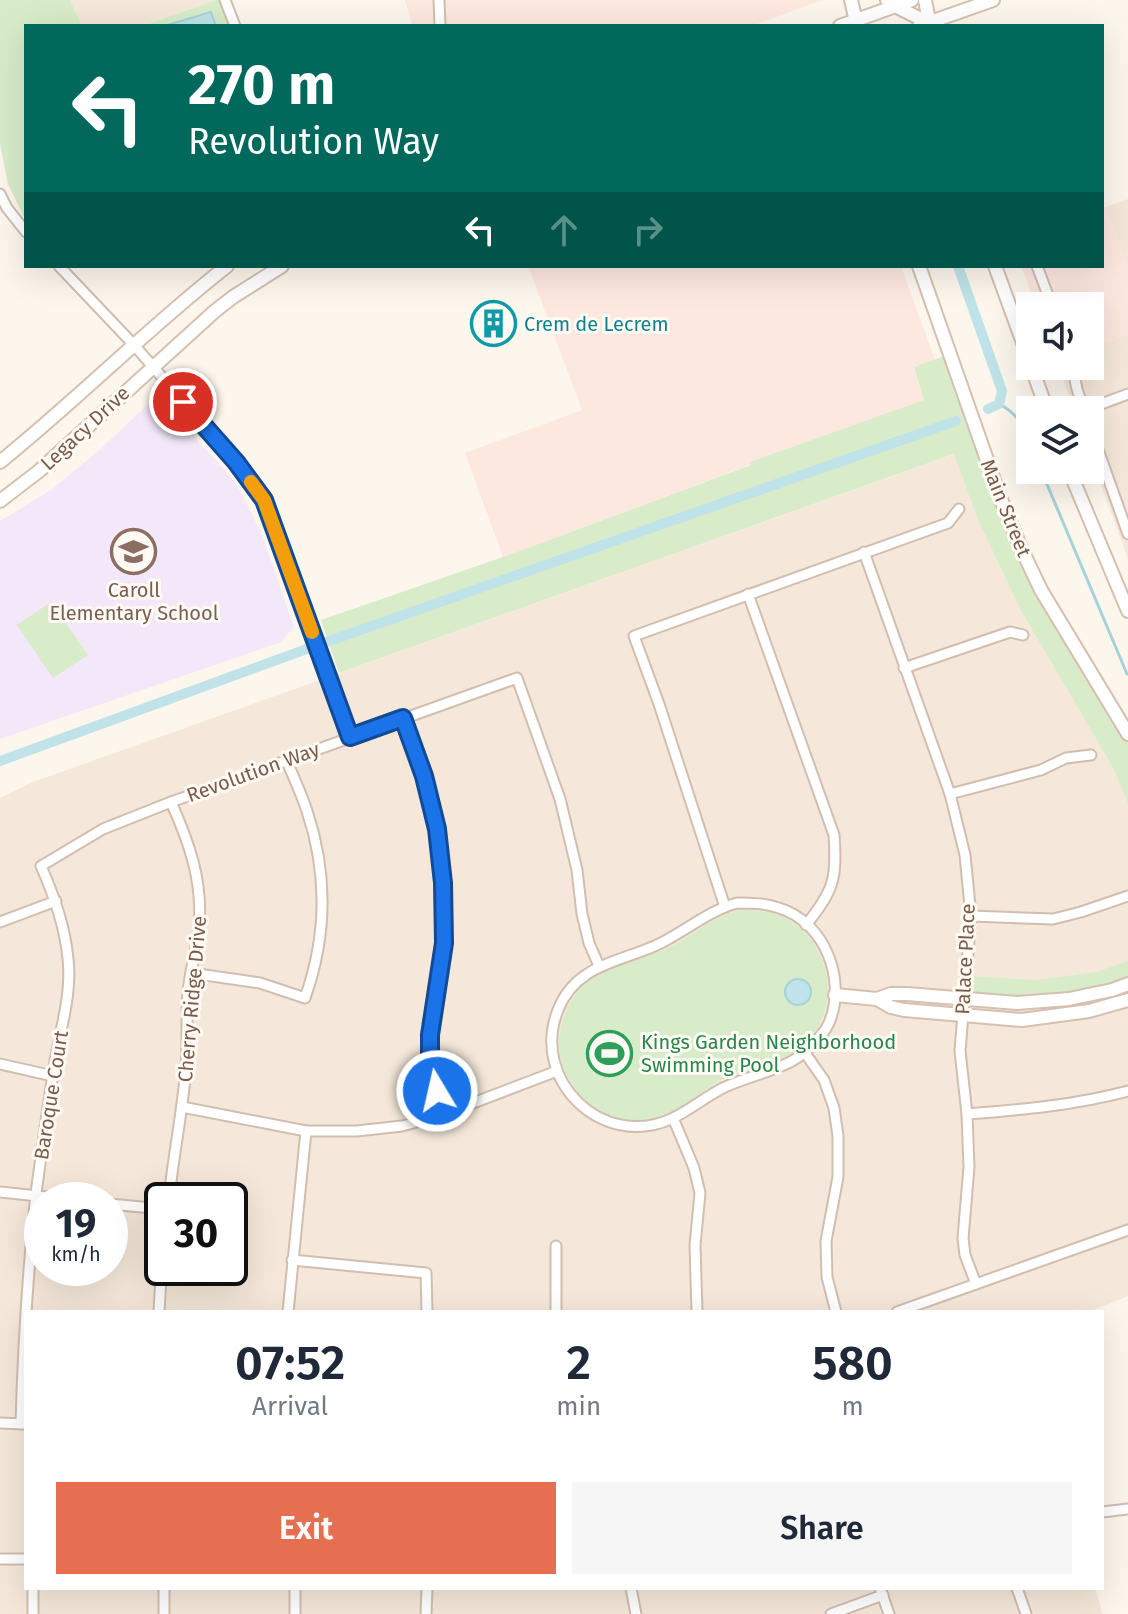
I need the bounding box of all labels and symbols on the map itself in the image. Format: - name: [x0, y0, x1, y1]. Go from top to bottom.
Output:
- building icon: Crem de Lecrem: [469, 300, 517, 348]
- place label: Crem de Lecrem: [524, 312, 669, 336]
- pin: [149, 368, 217, 436]
- street label: Legacy Drive: [36, 381, 134, 475]
- street label: Main Street: [976, 456, 1037, 561]
- school or university icon: Caroll Elementary School: [110, 527, 158, 575]
- place label: Caroll Elementary School: [49, 578, 219, 625]
- street label: Revolution Way: [183, 737, 323, 807]
- street label: Palace Place: [950, 903, 980, 1015]
- street label: Cherry Ridge Drive: [173, 915, 211, 1083]
- street label: Baroque Court: [29, 1028, 73, 1161]
- sports icon: Kings Garden Neighborhood Swimming Pool: [586, 1030, 634, 1078]
- place label: Kings Garden Neighborhood Swimming Pool: [641, 1030, 896, 1077]
- position arrow: [395, 1049, 479, 1133]
- speed limit sign: 30: [144, 1182, 248, 1286]

